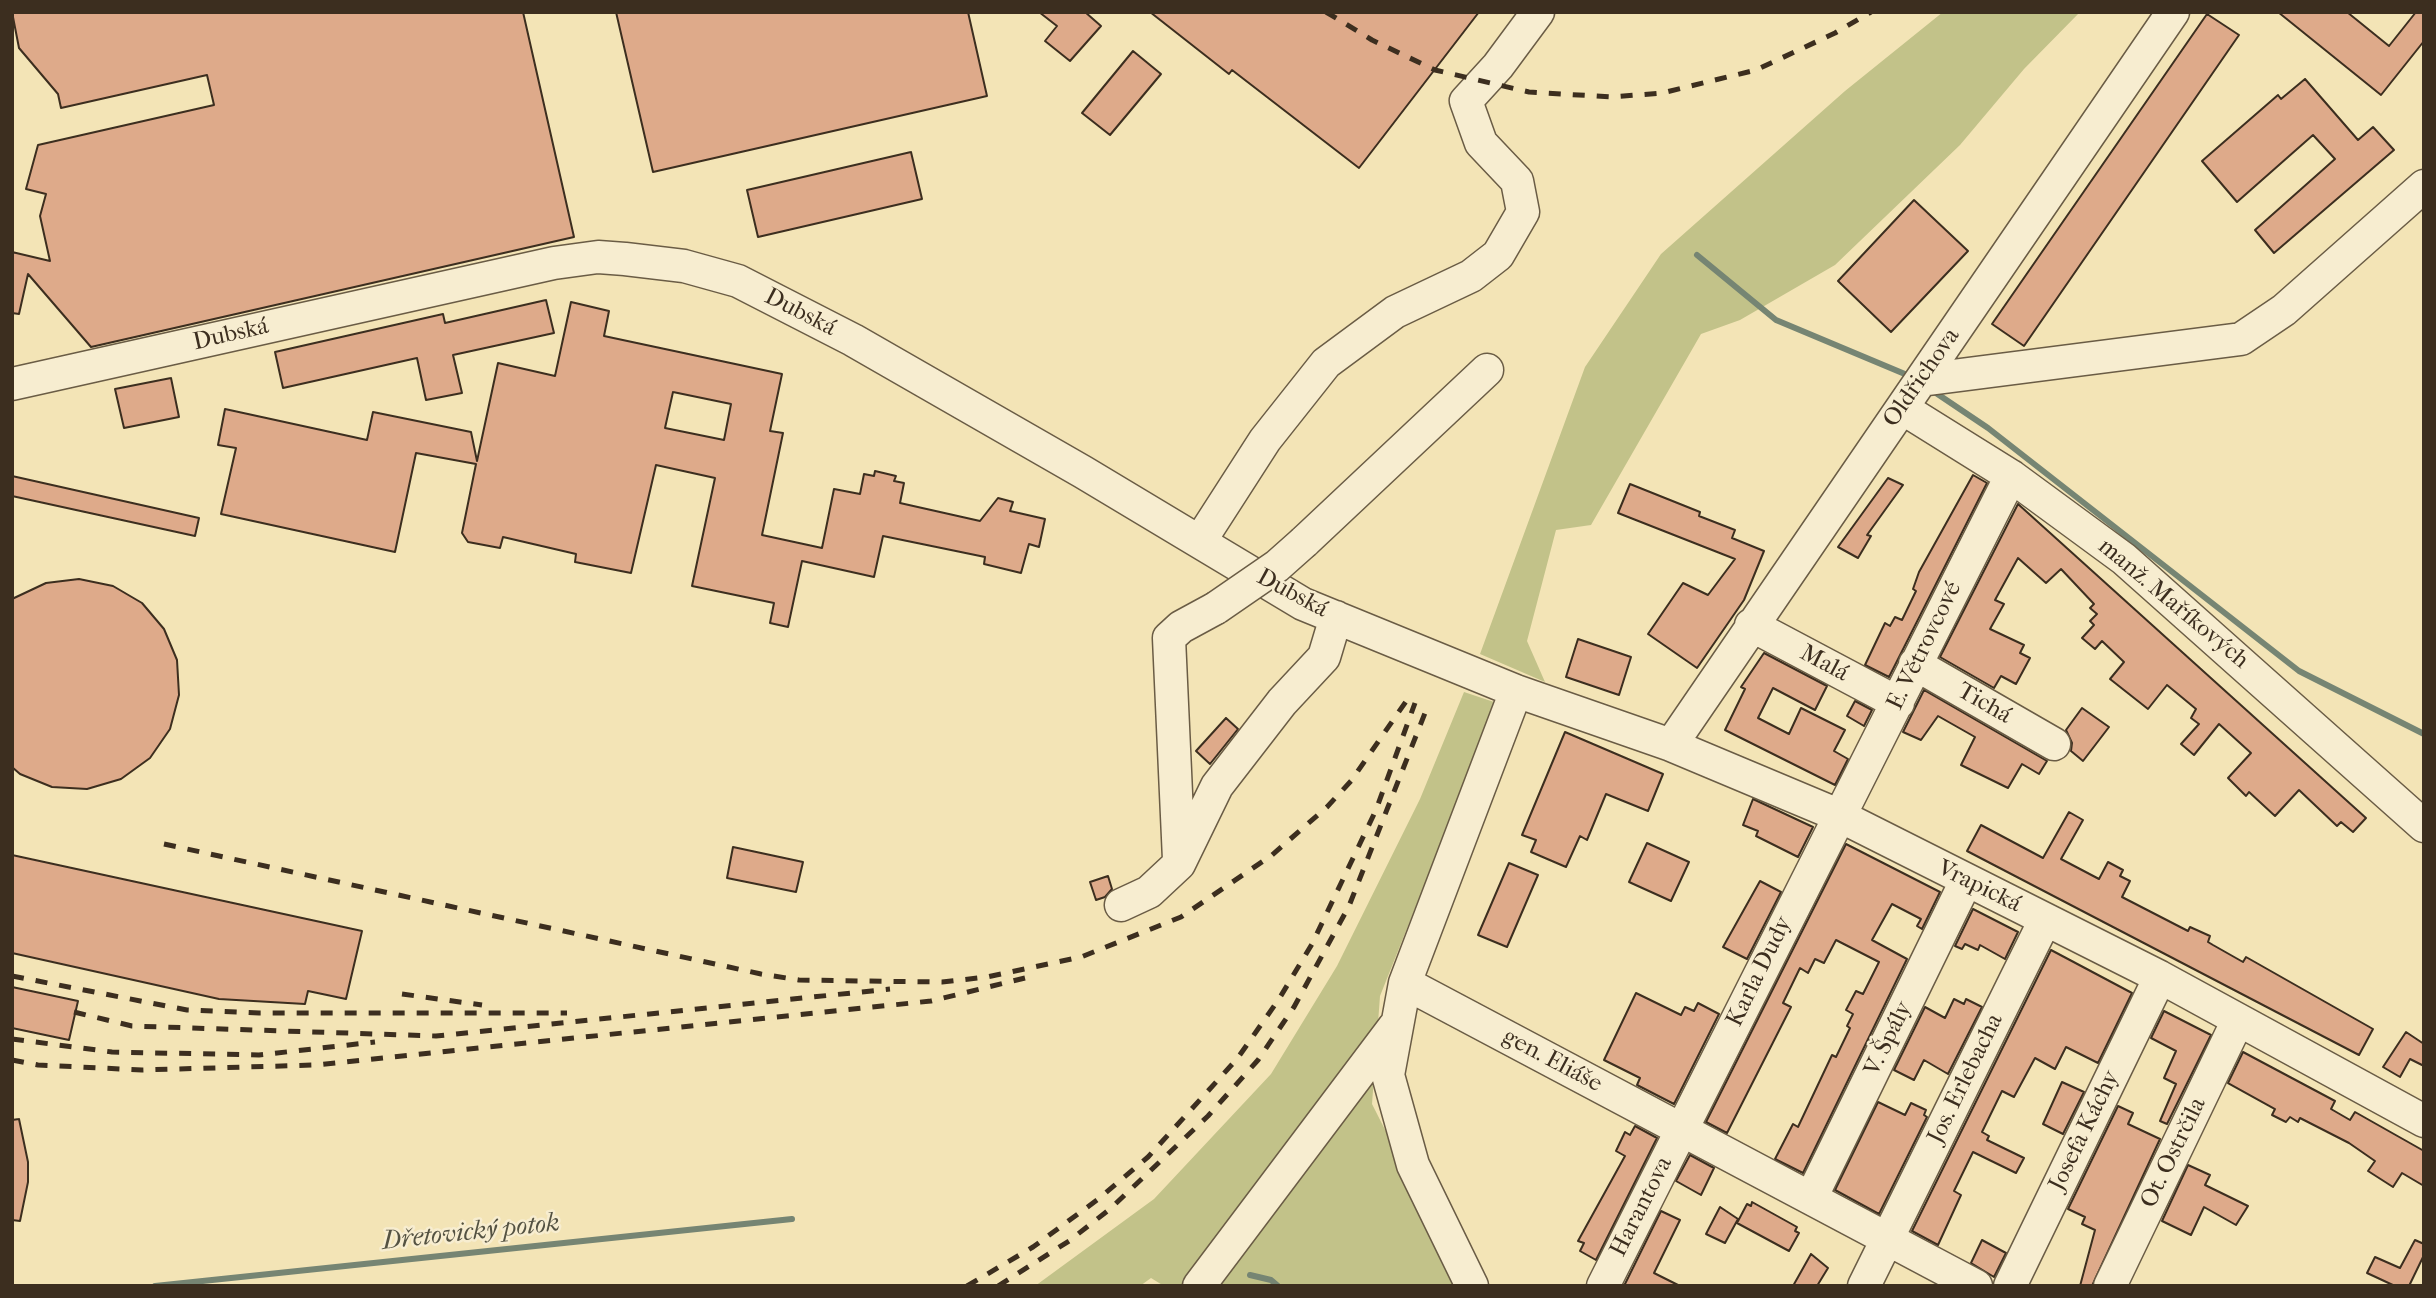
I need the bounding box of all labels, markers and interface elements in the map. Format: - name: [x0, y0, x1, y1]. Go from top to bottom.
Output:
- street label: Dubská: [759, 283, 841, 343]
- street label: Dubská: [190, 312, 272, 358]
- street label: Oldřichova: [1877, 323, 1967, 433]
- street label: manž. Maříkových: [2092, 533, 2254, 675]
- street label: Dubská: [1251, 563, 1333, 625]
- street label: E. Větrovcové: [1882, 577, 1968, 715]
- street label: Malá: [1795, 639, 1853, 689]
- street label: Tichá: [1952, 677, 2016, 731]
- street label: Vrapická: [1932, 854, 2026, 920]
- street label: Karla Dudy: [1721, 912, 1799, 1032]
- street label: V. Špály: [1859, 997, 1919, 1081]
- street label: Jos. Erlebacha: [1922, 1009, 2010, 1149]
- street label: gen. Eliáše: [1497, 1023, 1607, 1099]
- street label: Josefa Káchy: [2043, 1066, 2127, 1196]
- street label: Ot. Ostrčila: [2135, 1093, 2213, 1213]
- street label: Harantova: [1605, 1152, 1679, 1262]
- water label: Dřetovický potok: [381, 1208, 561, 1258]

